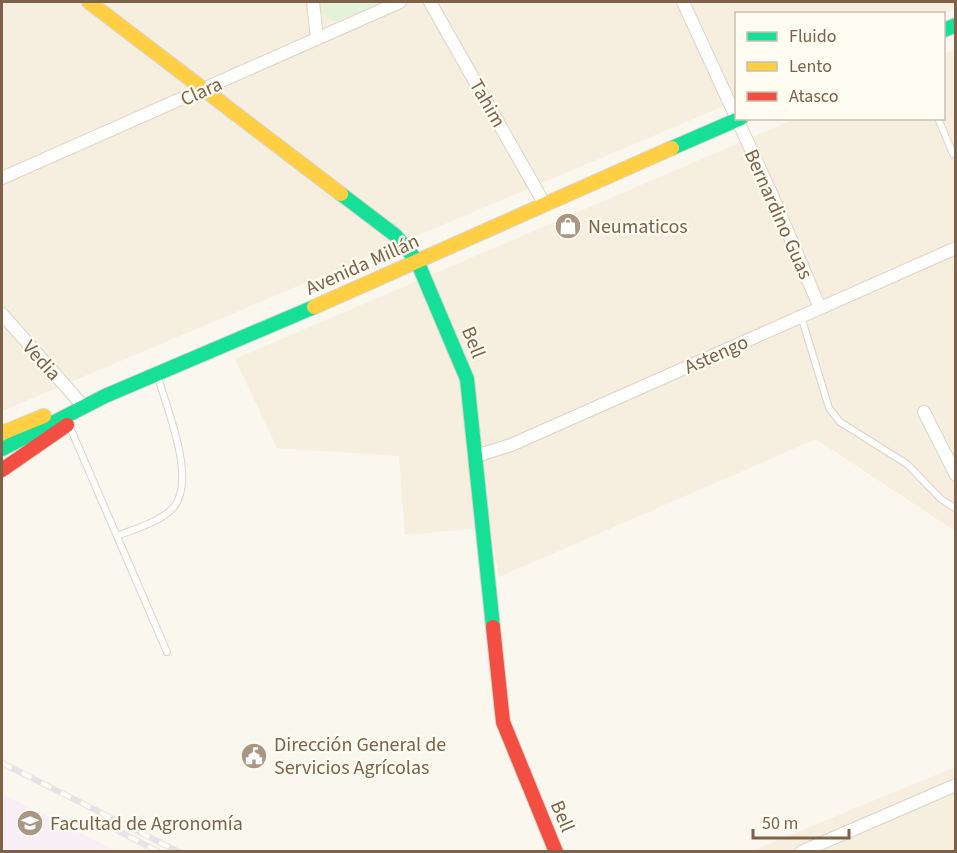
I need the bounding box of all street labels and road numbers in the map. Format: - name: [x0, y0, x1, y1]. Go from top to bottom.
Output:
- street label: Clara: [176, 70, 227, 113]
- street label: Tahim: [462, 74, 512, 133]
- street label: Bernardino Guas: [737, 145, 819, 284]
- street label: Avenida Millán: [301, 227, 424, 302]
- street label: Bell: [454, 322, 492, 362]
- street label: Astengo: [680, 328, 753, 381]
- street label: Vedia: [15, 334, 67, 387]
- street label: Bell: [543, 796, 581, 837]

